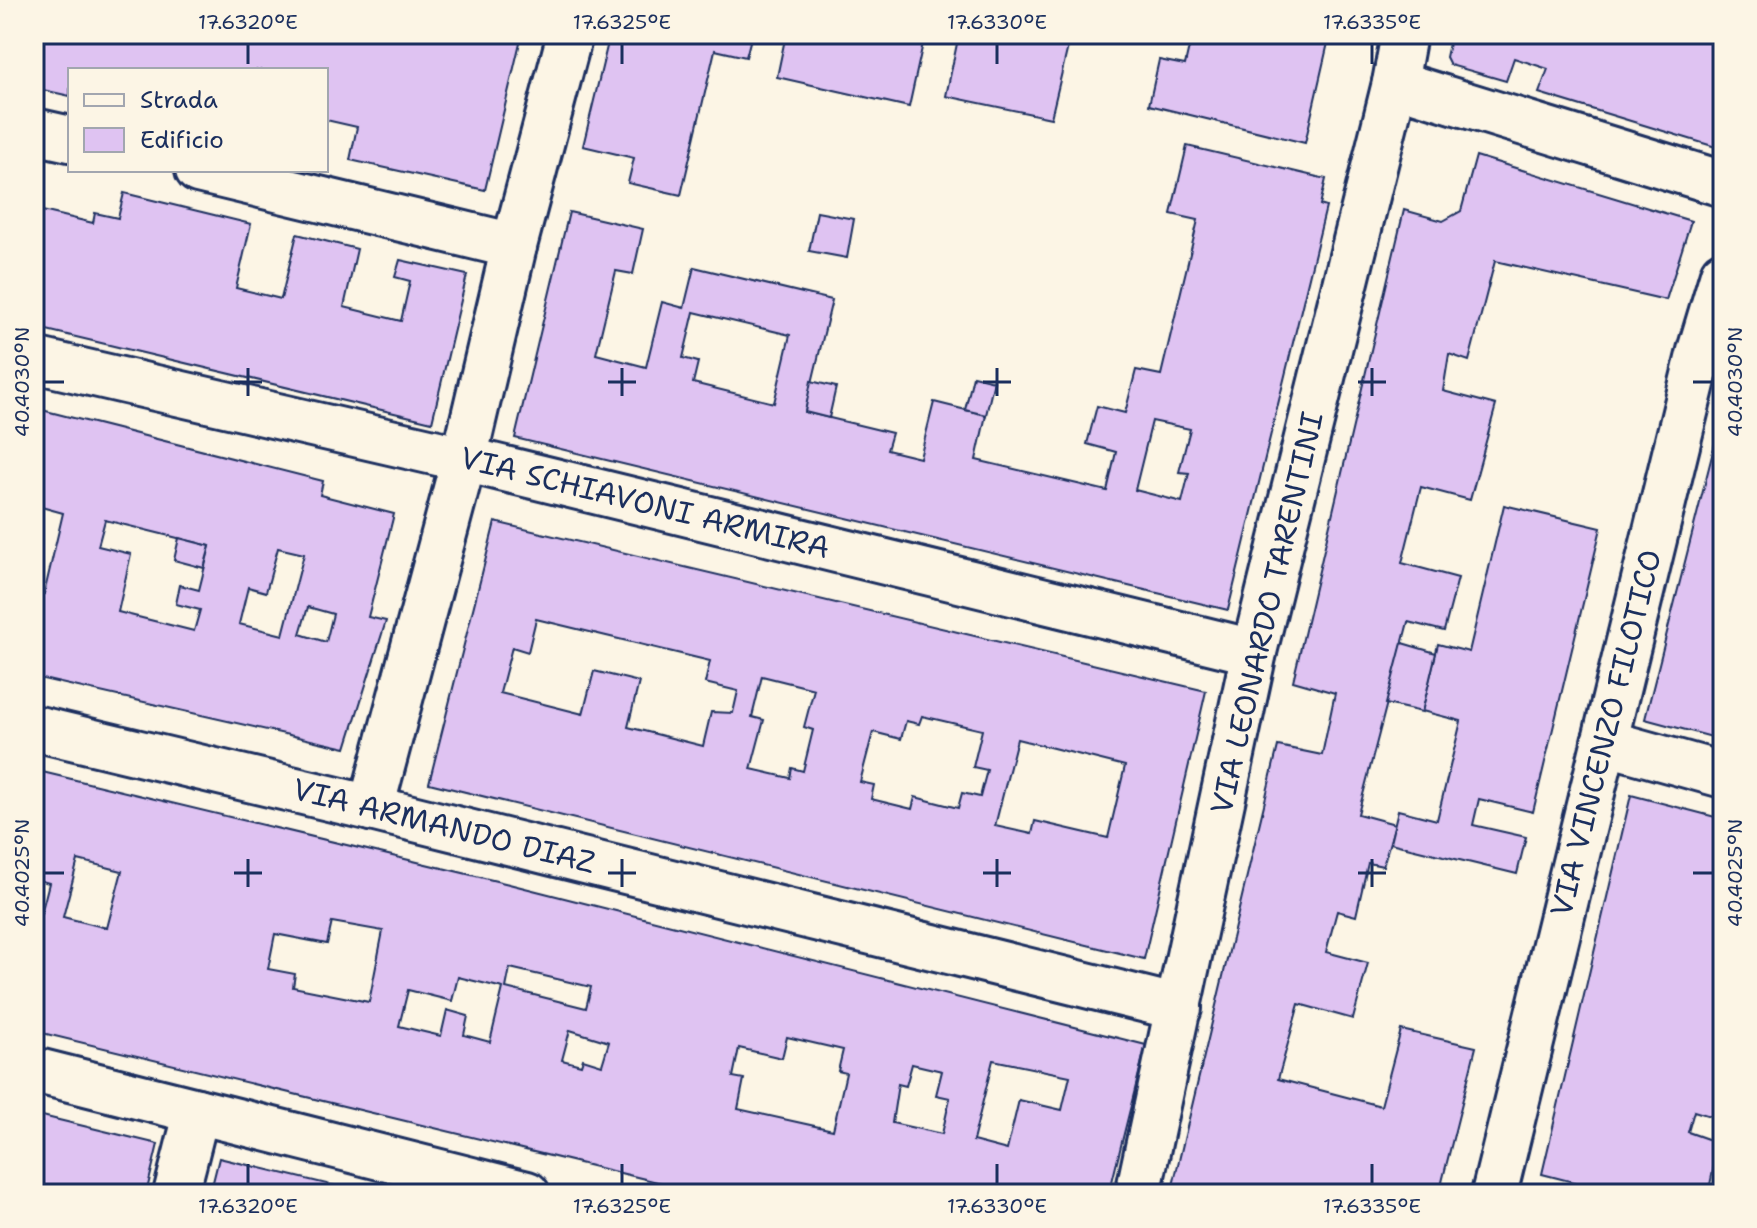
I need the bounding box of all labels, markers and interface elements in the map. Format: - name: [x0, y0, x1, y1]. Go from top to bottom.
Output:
- text: 17.6320°E: [198, 9, 298, 35]
- text: 17.6325°E: [573, 9, 671, 35]
- text: 17.6330°E: [947, 9, 1047, 35]
- text: 17.6335°E: [1323, 9, 1421, 35]
- legend: [68, 68, 328, 172]
- text: Strada: [140, 84, 218, 116]
- text: Edificio: [140, 124, 224, 156]
- text: 40.4030°N: [9, 327, 35, 437]
- text: 40.4030°N: [1722, 327, 1748, 437]
- street label: VIA LEONARDO TARENTINI: [1200, 408, 1333, 818]
- street label: VIA SCHIAVONI ARMIRA: [456, 437, 834, 568]
- street label: VIA VINCENZO FILOTICO: [1540, 545, 1671, 921]
- street label: VIA ARMANDO DIAZ: [288, 768, 600, 883]
- text: 40.4025°N: [9, 819, 35, 927]
- text: 40.4025°N: [1722, 819, 1748, 927]
- text: 17.6320°E: [198, 1193, 298, 1219]
- text: 17.6325°E: [573, 1193, 671, 1219]
- text: 17.6330°E: [947, 1193, 1047, 1219]
- text: 17.6335°E: [1323, 1193, 1421, 1219]

